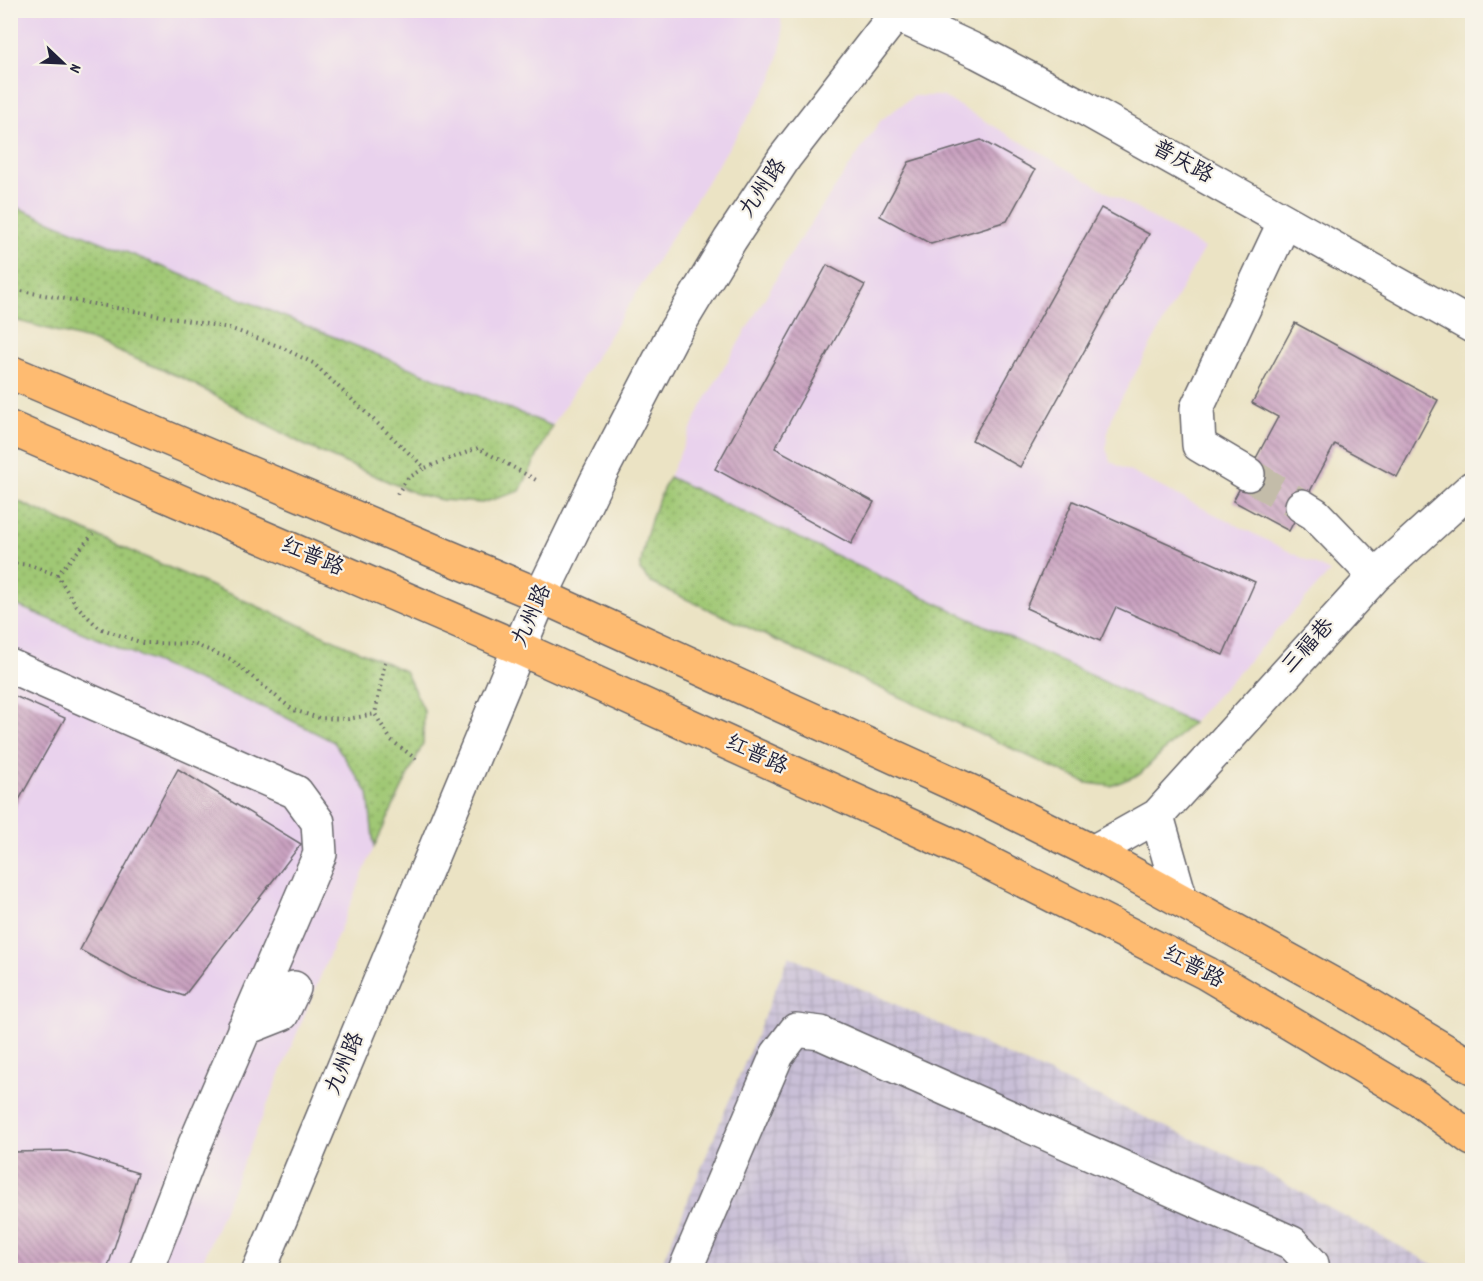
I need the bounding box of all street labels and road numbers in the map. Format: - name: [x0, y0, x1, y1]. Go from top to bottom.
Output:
- street label: 普庆路: [1146, 133, 1218, 193]
- street label: 九州路: [733, 153, 795, 225]
- street label: 红普路: [276, 531, 348, 585]
- street label: 九州路: [505, 580, 561, 652]
- street label: 三福巷: [1275, 612, 1343, 682]
- street label: 红普路: [720, 728, 792, 784]
- street label: 红普路: [1157, 939, 1229, 997]
- street label: 九州路: [319, 1028, 373, 1100]

